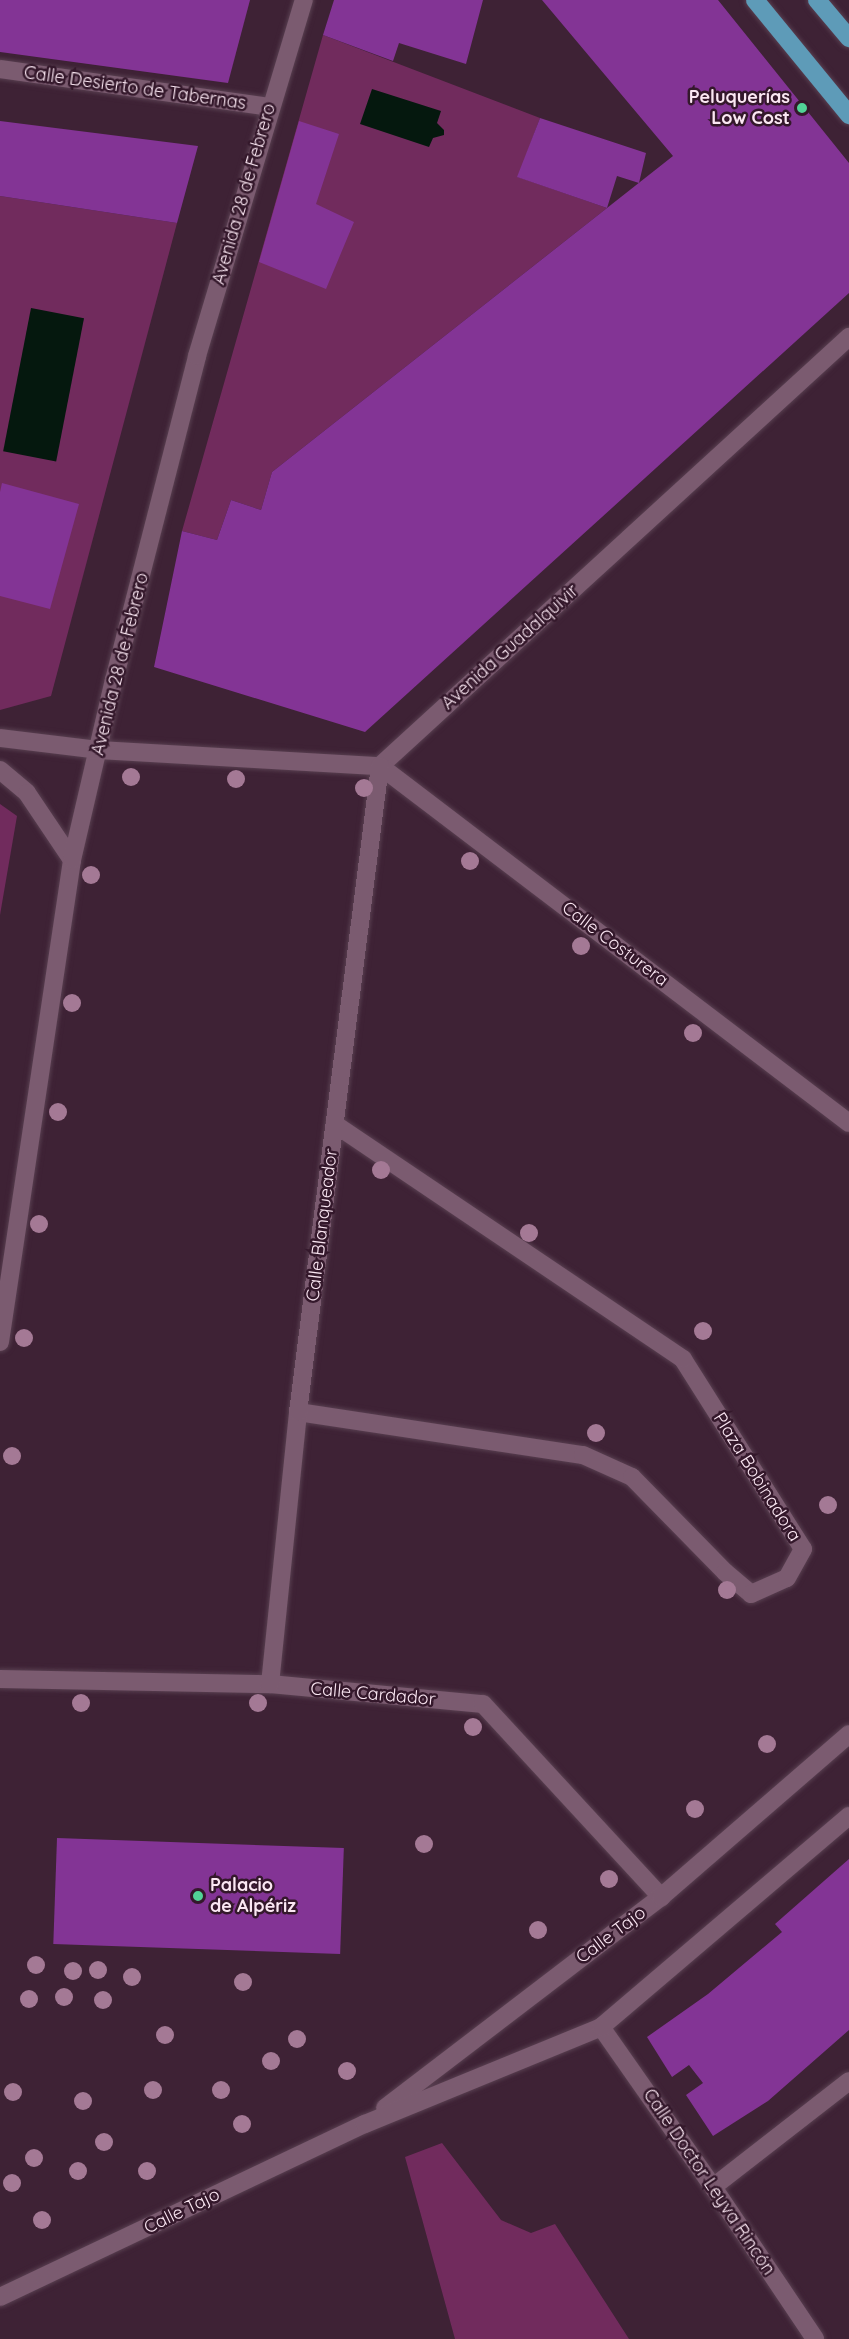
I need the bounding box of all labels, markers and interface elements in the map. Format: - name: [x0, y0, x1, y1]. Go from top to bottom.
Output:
- street label: Calle Desierto de Tabernas: [23, 62, 247, 114]
- place label: Peluquerías Low Cost: [689, 87, 790, 130]
- street label: Avenida 28 de Febrero: [208, 101, 280, 287]
- marker: Peluquerías Low Cost: [795, 101, 809, 115]
- street label: Avenida 28 de Febrero: [87, 570, 153, 758]
- street label: Avenida Guadalquivir: [437, 580, 583, 714]
- street label: Calle Costurera: [558, 897, 672, 991]
- street label: Calle Blanqueador: [302, 1147, 342, 1303]
- street label: Plaza Bobinadora: [709, 1408, 805, 1546]
- street label: Calle Cardador: [310, 1678, 436, 1710]
- place label: Palacio de Alpériz: [210, 1875, 296, 1918]
- marker: Palacio de Alpériz: [191, 1889, 205, 1903]
- street label: Calle Tajo: [572, 1902, 650, 1968]
- street label: Calle Doctor Leyva Rincón: [639, 2085, 779, 2279]
- street label: Calle Tajo: [141, 2183, 223, 2239]

